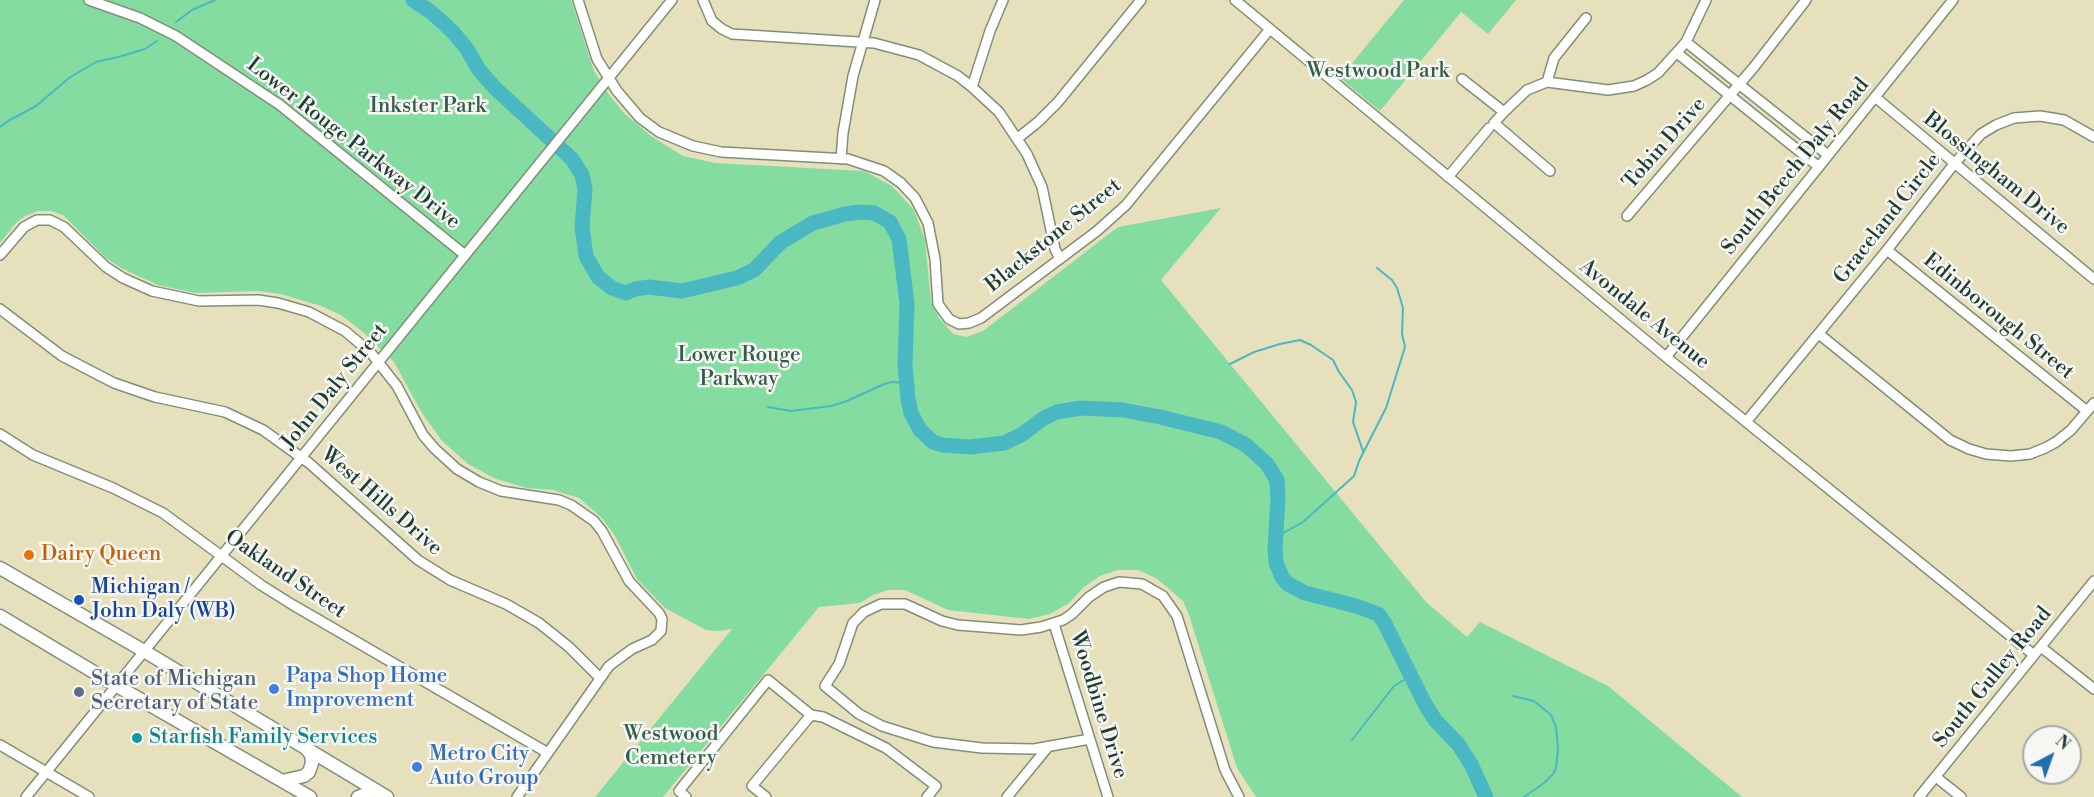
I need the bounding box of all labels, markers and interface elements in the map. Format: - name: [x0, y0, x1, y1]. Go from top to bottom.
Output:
- street label: Lower Rouge Parkway Drive: [241, 53, 465, 235]
- park label: Westwood Park: [1307, 59, 1449, 85]
- street label: South Beech Daly Road: [1717, 74, 1875, 260]
- street label: Tobin Drive: [1618, 93, 1712, 195]
- park label: Inkster Park: [370, 94, 486, 120]
- street label: Blossingham Drive: [1918, 107, 2074, 241]
- street label: Graceland Circle: [1829, 148, 1947, 290]
- street label: Blackstone Street: [981, 174, 1127, 298]
- street label: Edinborough Street: [1917, 248, 2079, 386]
- street label: Avondale Avenue: [1574, 255, 1714, 375]
- street label: John Daly Street: [276, 319, 394, 455]
- park label: Lower Rouge Parkway: [677, 343, 801, 393]
- street label: West Hills Drive: [315, 442, 447, 562]
- street label: Oakland Street: [220, 525, 350, 625]
- place label: Dairy Queen: [41, 542, 161, 568]
- marker: Dairy Queen: [22, 548, 36, 562]
- place label: Michigan / John Daly (WB): [91, 575, 236, 625]
- marker: Michigan / John Daly (WB): [72, 593, 86, 607]
- street label: South Gulley Road: [1928, 602, 2058, 754]
- street label: Woodbine Drive: [1064, 628, 1132, 782]
- place label: Papa Shop Home Improvement: [286, 664, 447, 714]
- place label: State of Michigan Secretary of State: [91, 667, 258, 717]
- marker: Papa Shop Home Improvement: [267, 682, 281, 696]
- marker: State of Michigan Secretary of State: [72, 685, 86, 699]
- park label: Westwood Cemetery: [624, 722, 718, 772]
- place label: Starfish Family Services: [149, 725, 378, 751]
- north arrow: [2022, 725, 2082, 785]
- marker: Starfish Family Services: [130, 731, 144, 745]
- text: N: [2051, 731, 2074, 755]
- place label: Metro City Auto Group: [429, 742, 539, 792]
- marker: Metro City Auto Group: [410, 760, 424, 774]

